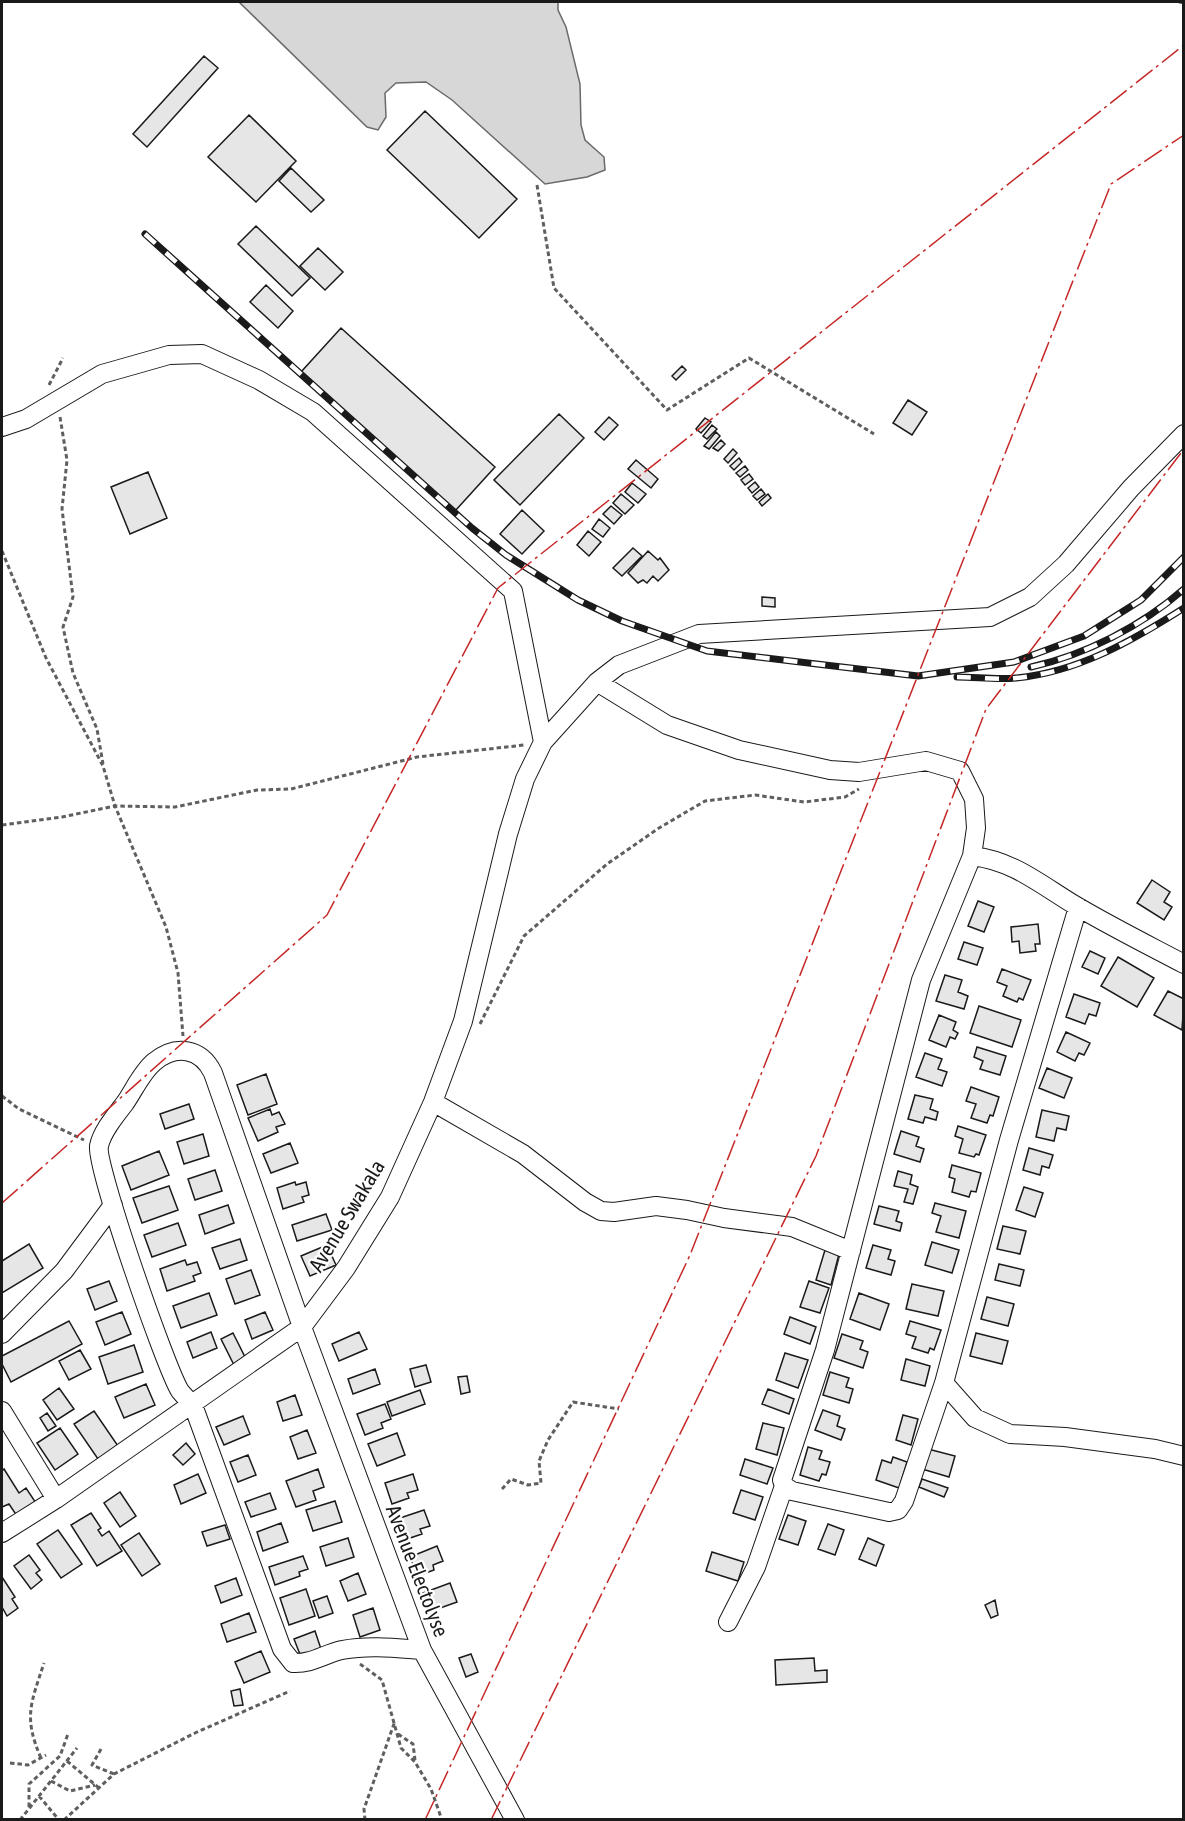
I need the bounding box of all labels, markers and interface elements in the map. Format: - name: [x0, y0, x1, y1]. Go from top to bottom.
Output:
- street label: Avenue Swakala: [303, 1155, 389, 1276]
- street label: Avenue Electolyse: [382, 1501, 454, 1640]

